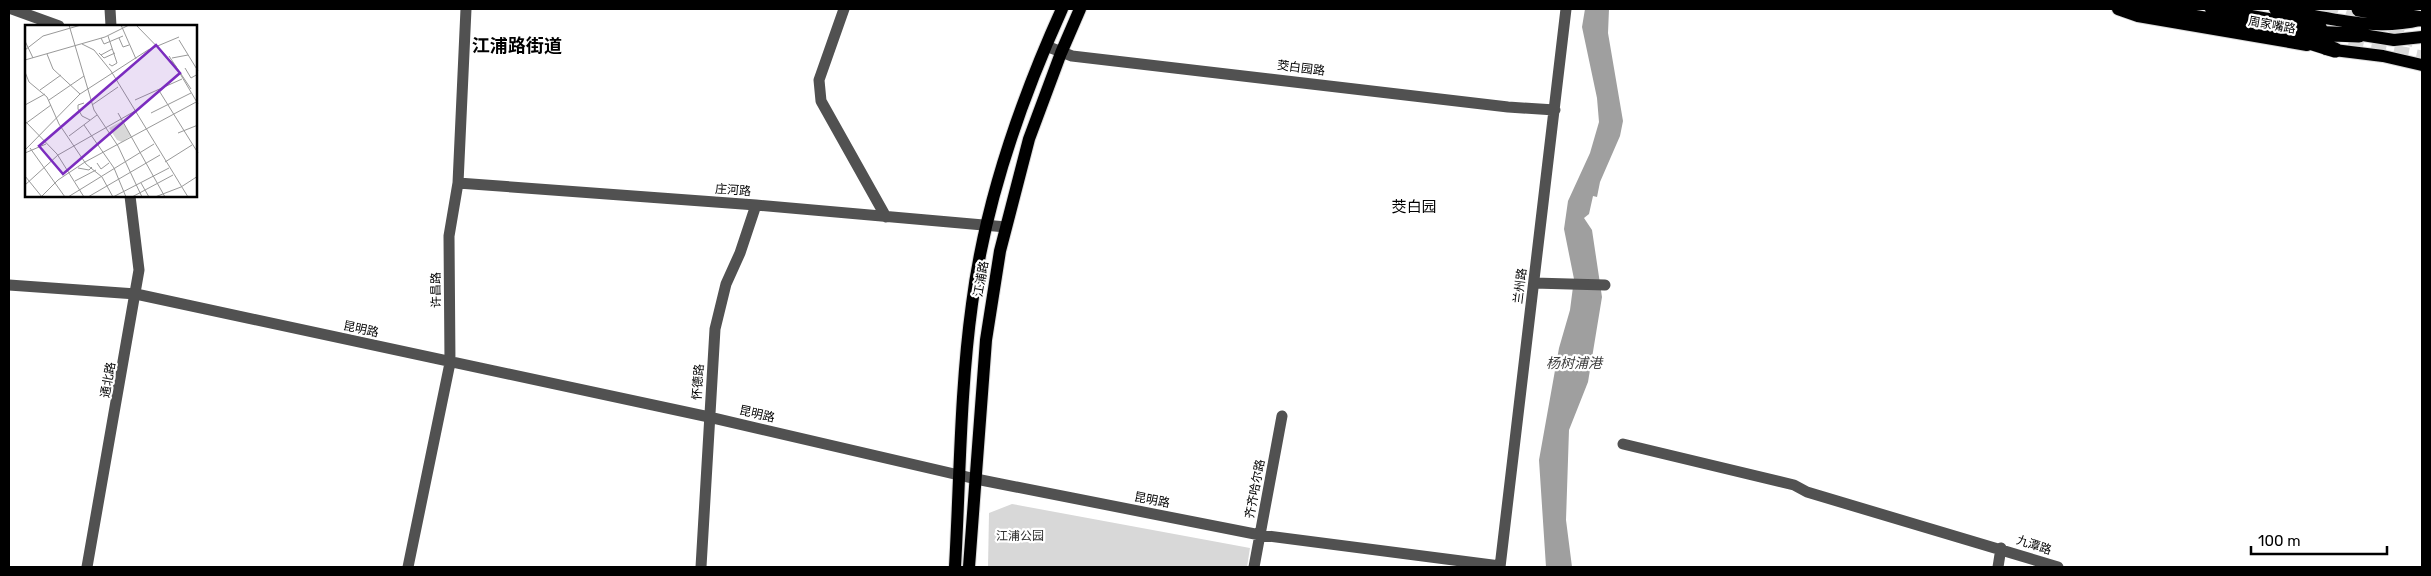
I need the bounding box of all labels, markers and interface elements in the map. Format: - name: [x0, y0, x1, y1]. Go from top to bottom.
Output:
- street label: 周家嘴路: [2247, 14, 2297, 36]
- inset map: [25, 25, 198, 198]
- district label: 江浦路街道: [472, 35, 562, 57]
- street label: 茭白园路: [1276, 58, 1326, 78]
- street label: 庄河路: [715, 182, 751, 198]
- district label: 茭白园: [1391, 198, 1437, 216]
- street label: 江浦路: [971, 260, 991, 298]
- street label: 兰州路: [1511, 267, 1529, 305]
- street label: 许昌路: [429, 272, 443, 308]
- street label: 昆明路: [342, 318, 380, 340]
- water label: 杨树浦港: [1546, 355, 1604, 372]
- street label: 通北路: [98, 361, 118, 399]
- street label: 怀德路: [690, 364, 706, 400]
- street label: 昆明路: [738, 403, 776, 425]
- street label: 齐齐哈尔路: [1242, 458, 1268, 520]
- street label: 昆明路: [1133, 490, 1171, 510]
- scale bar: [2251, 524, 2387, 556]
- park label: 江浦公园: [996, 529, 1044, 543]
- text: 100 m: [2258, 532, 2300, 550]
- street label: 九潭路: [2015, 533, 2053, 557]

